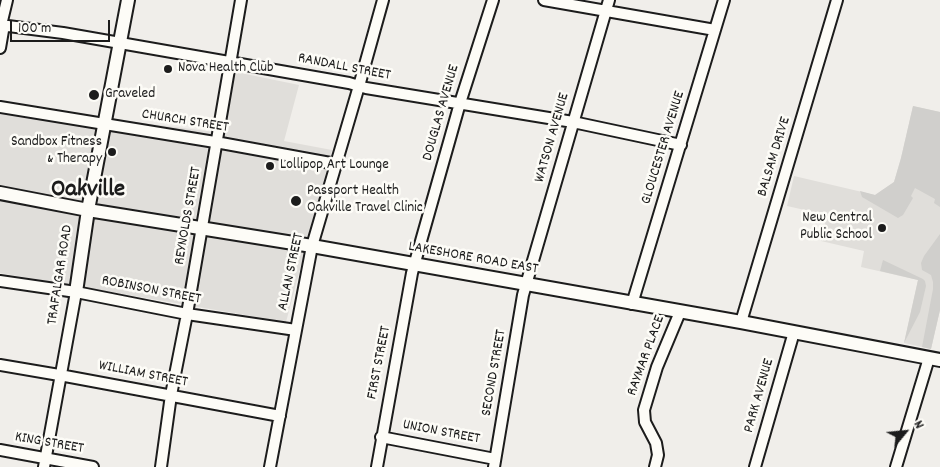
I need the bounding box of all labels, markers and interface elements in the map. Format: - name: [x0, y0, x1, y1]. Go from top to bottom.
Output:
- scale bar: [12, 10, 112, 42]
- text: 100 m: [18, 18, 51, 40]
- street label: RANDALL STREET: [296, 50, 392, 86]
- place label: Nova Health Club: [178, 60, 273, 78]
- marker: Nova Health Club: [162, 63, 174, 75]
- street label: DOUGLAS AVENUE: [420, 63, 464, 163]
- place label: Graveled: [105, 86, 155, 104]
- marker: Graveled: [87, 88, 101, 102]
- street label: GLOUCESTER AVENUE: [638, 89, 690, 207]
- street label: WATSON AVENUE: [532, 91, 574, 185]
- street label: CHURCH STREET: [140, 106, 230, 138]
- street label: BALSAM DRIVE: [754, 115, 796, 199]
- place label: Sandbox Fitness & Therapy: [11, 134, 102, 169]
- marker: Sandbox Fitness & Therapy: [106, 146, 118, 158]
- place label: Lollipop Art Lounge: [280, 157, 389, 175]
- marker: Lollipop Art Lounge: [264, 160, 276, 172]
- street label: REYNOLDS STREET: [172, 166, 206, 266]
- district label: Oakville: [51, 177, 125, 207]
- place label: Passport Health Oakville Travel Clinic: [307, 183, 423, 218]
- marker: Passport Health Oakville Travel Clinic: [289, 194, 303, 208]
- place label: New Central Public School: [800, 210, 872, 245]
- marker: New Central Public School: [876, 222, 888, 234]
- street label: TRAFALGAR ROAD: [44, 224, 78, 326]
- street label: ALLAN STREET: [275, 231, 309, 313]
- street label: LAKESHORE ROAD EAST: [407, 239, 539, 279]
- street label: ROBINSON STREET: [100, 273, 202, 309]
- street label: RAYMAR PLACE: [624, 313, 670, 399]
- street label: FIRST STREET: [364, 325, 396, 401]
- street label: SECOND STREET: [479, 328, 511, 418]
- street label: PARK AVENUE: [741, 357, 779, 435]
- street label: WILLIAM STREET: [97, 358, 189, 392]
- north arrow: [880, 407, 930, 457]
- street label: UNION STREET: [401, 417, 481, 449]
- text: N: [908, 417, 929, 433]
- street label: KING STREET: [13, 429, 85, 459]

